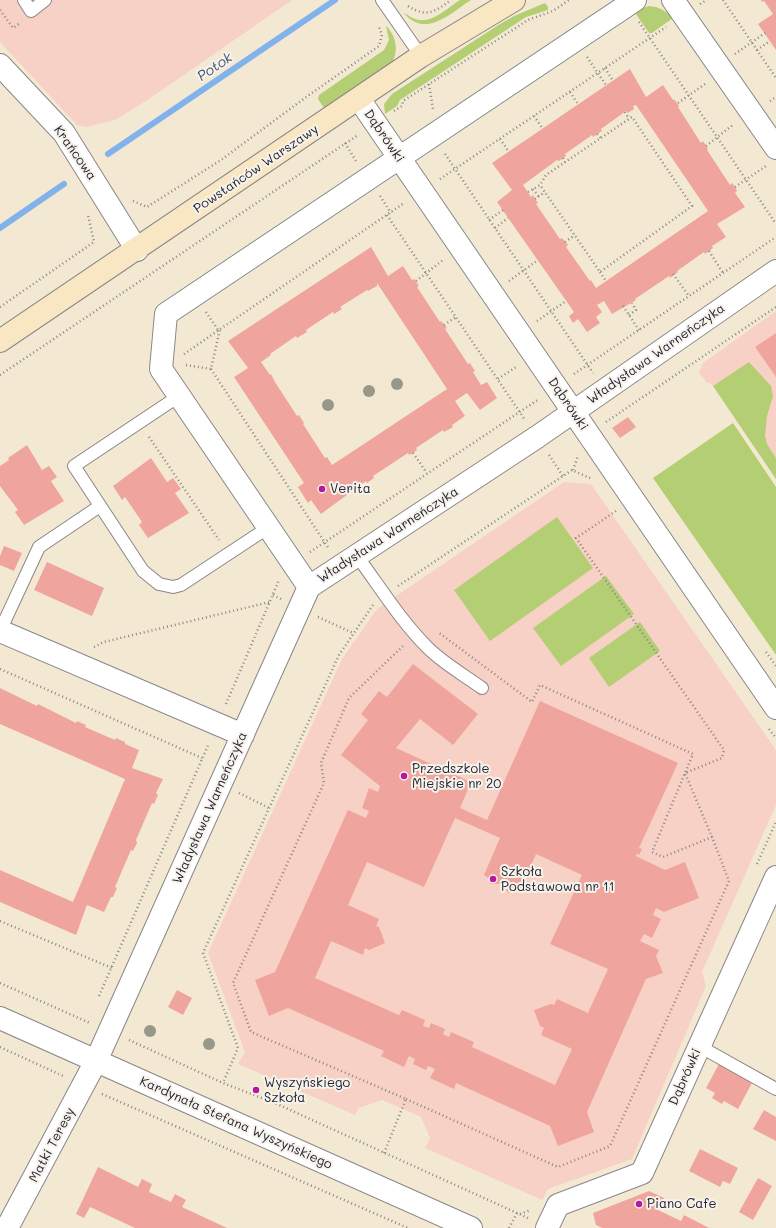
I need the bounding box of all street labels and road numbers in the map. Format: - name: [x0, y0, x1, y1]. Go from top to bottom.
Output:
- street label: Dąbrówki: [361, 107, 407, 165]
- street label: Powstańców Warszawy: [191, 121, 321, 217]
- street label: Krańcowa: [50, 123, 100, 183]
- street label: Władysława Warneńczyka: [584, 300, 728, 408]
- street label: Dąbrówki: [545, 375, 591, 433]
- street label: Władysława Warneńczyka: [315, 484, 461, 586]
- street label: Władysława Warneńczyka: [169, 730, 251, 886]
- street label: Dąbrówki: [666, 1046, 704, 1108]
- street label: Kardynała Stefana Wyszyńskiego: [137, 1073, 335, 1173]
- street label: Matki Teresy: [26, 1105, 78, 1185]

